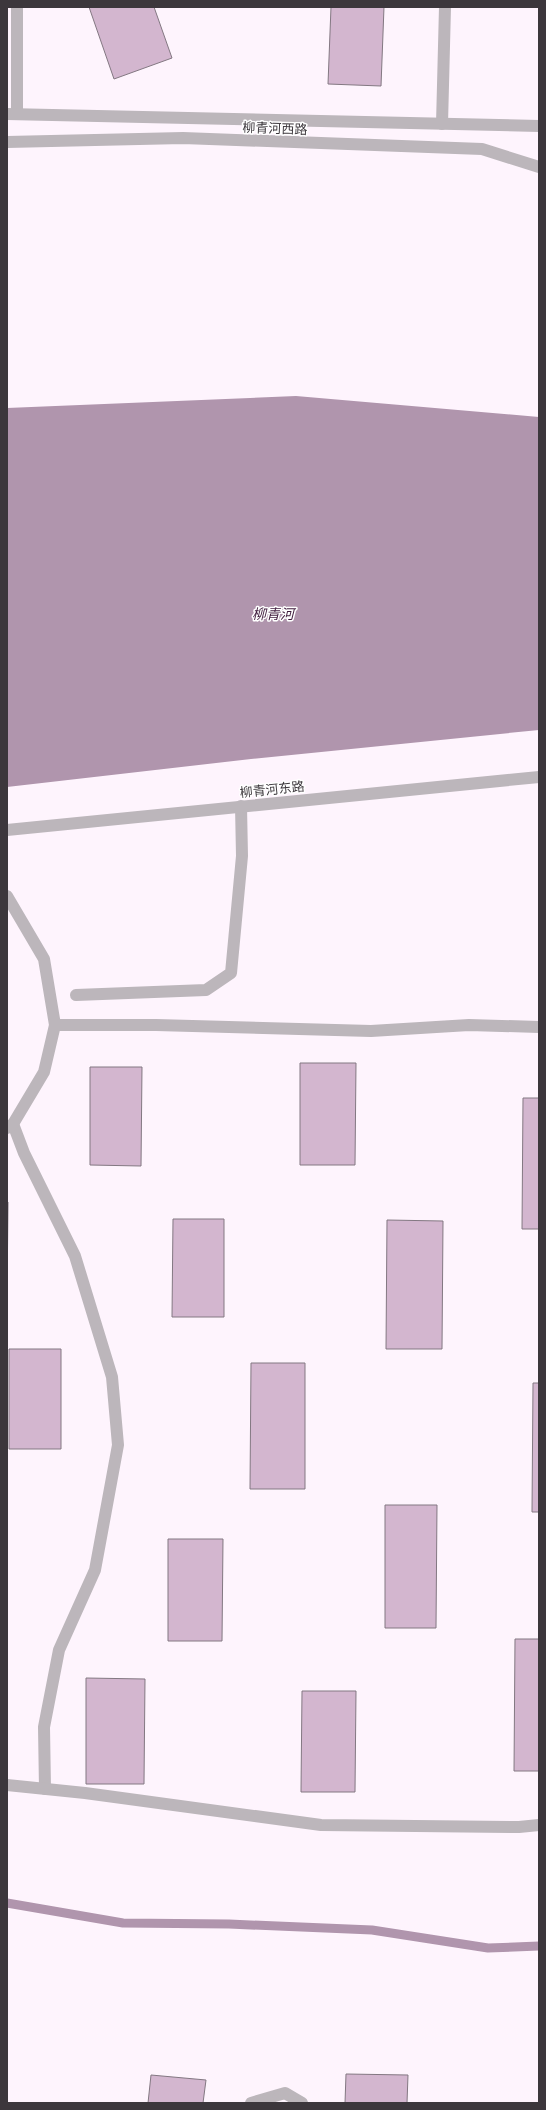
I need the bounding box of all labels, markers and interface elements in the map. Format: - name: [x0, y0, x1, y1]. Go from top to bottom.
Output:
- street label: 柳青河西路: [242, 119, 308, 137]
- water label: 柳青河: [252, 605, 297, 623]
- street label: 柳青河东路: [239, 778, 305, 800]

